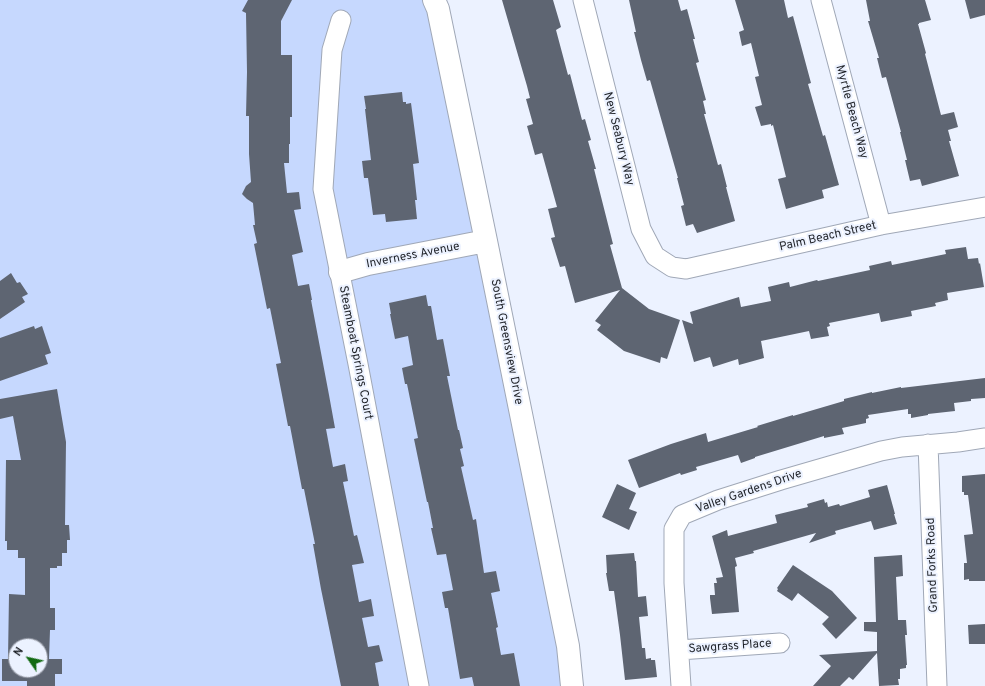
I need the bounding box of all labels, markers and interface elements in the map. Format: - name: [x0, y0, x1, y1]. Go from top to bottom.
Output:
- street label: Myrtle Beach Way: [832, 64, 870, 160]
- street label: New Seabury Way: [599, 91, 637, 187]
- street label: Palm Beach Street: [778, 219, 878, 255]
- street label: Inverness Avenue: [365, 240, 461, 272]
- street label: South Greensview Drive: [487, 278, 525, 406]
- street label: Steamboat Springs Court: [335, 285, 375, 421]
- street label: Valley Gardens Drive: [694, 467, 804, 517]
- street label: Grand Forks Road: [924, 517, 942, 613]
- street label: Sawgrass Place: [688, 637, 772, 657]
- north arrow: [8, 638, 48, 678]
- text: N: [11, 645, 27, 659]

